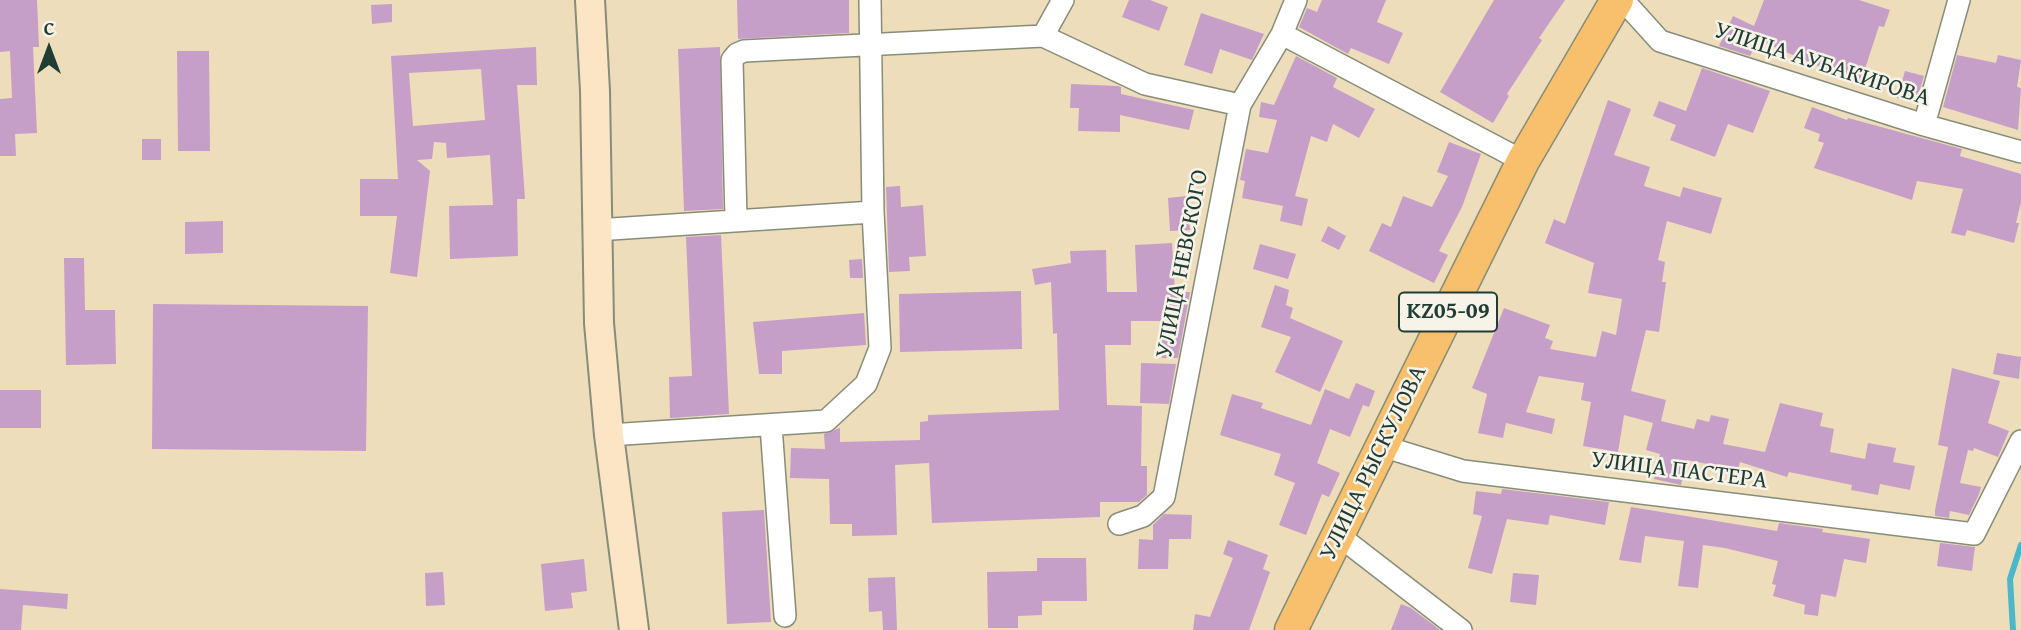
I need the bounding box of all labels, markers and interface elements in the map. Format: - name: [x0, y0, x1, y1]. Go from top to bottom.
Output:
- north arrow: [14, 14, 84, 84]
- text: С: [44, 14, 54, 42]
- street label: УЛИЦА АУБАКИРОВА: [1710, 17, 1934, 113]
- street label: УЛИЦА НЕВСКОГО: [1151, 167, 1215, 361]
- road number: KZ05-09: [1399, 292, 1497, 332]
- street label: УЛИЦА РЫСКУЛОВА: [1314, 361, 1434, 565]
- street label: УЛИЦА ПАСТЕРА: [1589, 446, 1769, 496]

